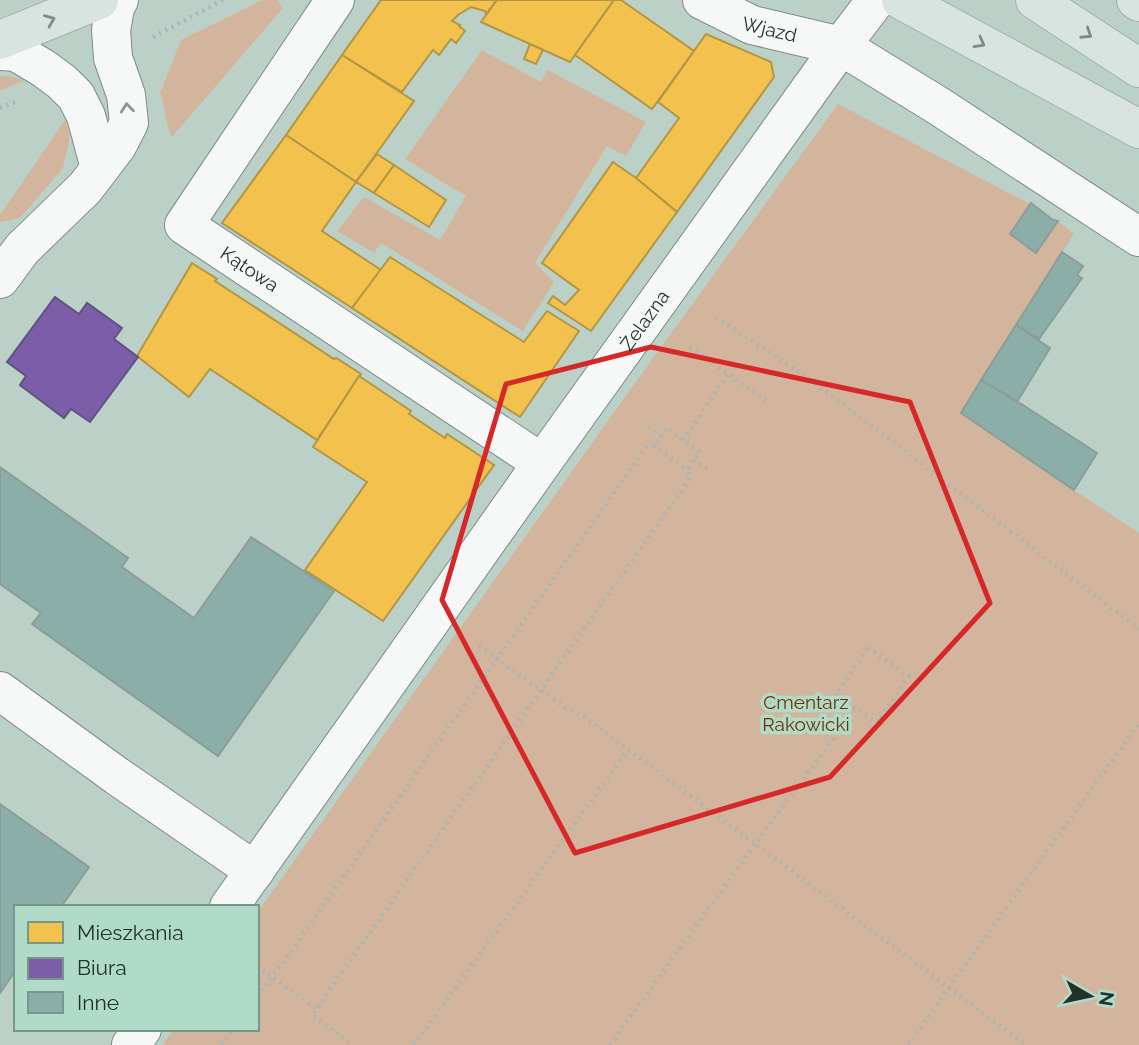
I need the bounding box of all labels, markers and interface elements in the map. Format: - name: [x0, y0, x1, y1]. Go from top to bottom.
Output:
- street label: Wjazd: [740, 12, 799, 46]
- one-way arrow: [43, 15, 55, 29]
- one-way arrow: [1079, 26, 1092, 38]
- one-way arrow: [973, 35, 986, 48]
- one-way arrow: [120, 103, 135, 114]
- street label: Kątowa: [217, 242, 283, 296]
- street label: Żelazna: [615, 286, 674, 355]
- park label: Cmentarz Rakowicki: [762, 691, 850, 735]
- legend: [14, 905, 259, 1031]
- text: Mieszkania: [77, 920, 184, 945]
- text: Biura: [77, 955, 127, 980]
- north arrow: [1055, 961, 1125, 1031]
- text: Inne: [77, 990, 119, 1015]
- text: N: [1095, 990, 1119, 1008]

